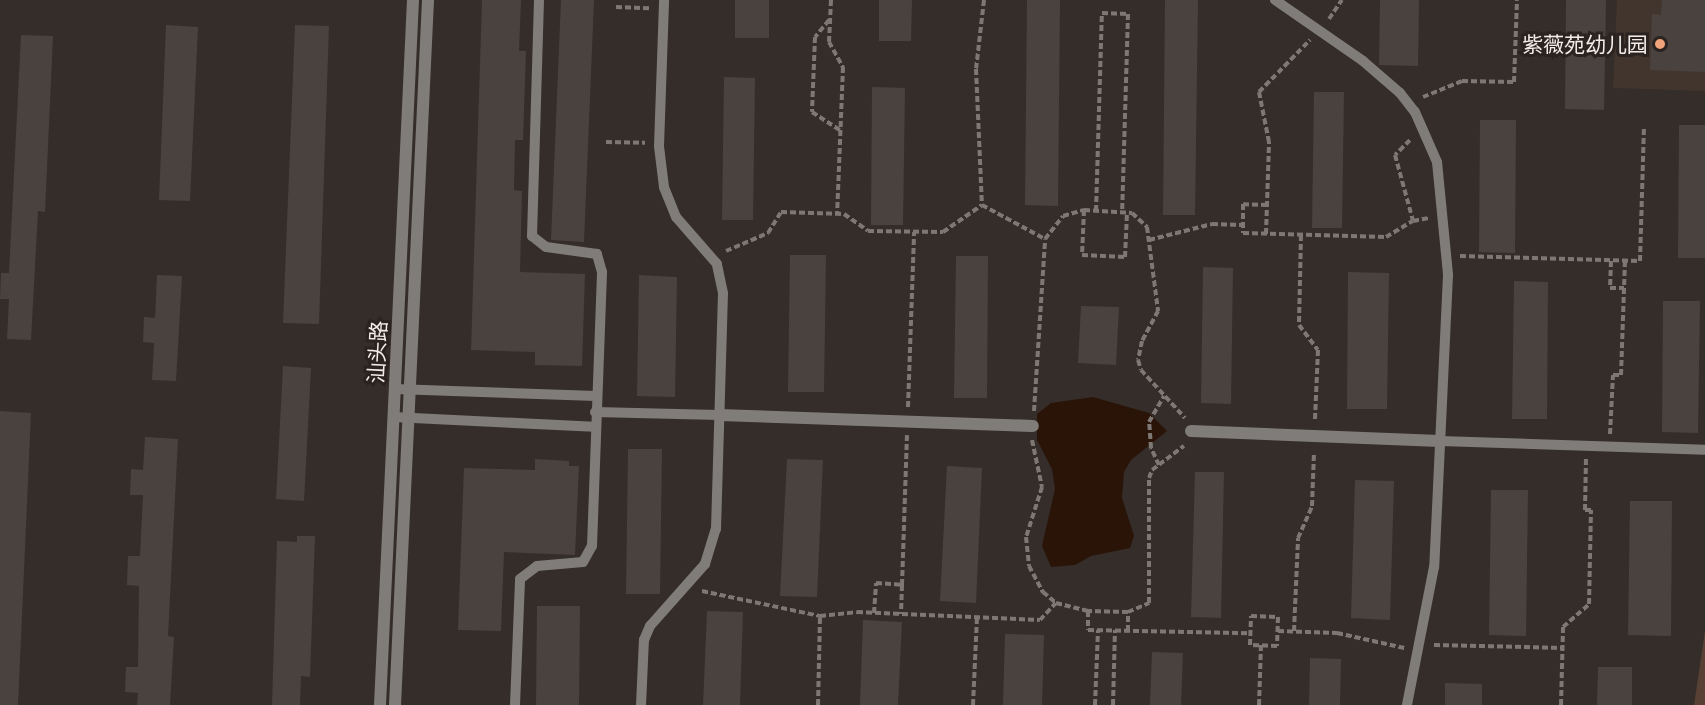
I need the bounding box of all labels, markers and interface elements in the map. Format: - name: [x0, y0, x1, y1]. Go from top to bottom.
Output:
- place label: 紫薇苑幼儿园: [1522, 31, 1648, 57]
- marker: 紫薇苑幼儿园: [1653, 37, 1667, 51]
- street label: 汕头路: [363, 320, 391, 384]

